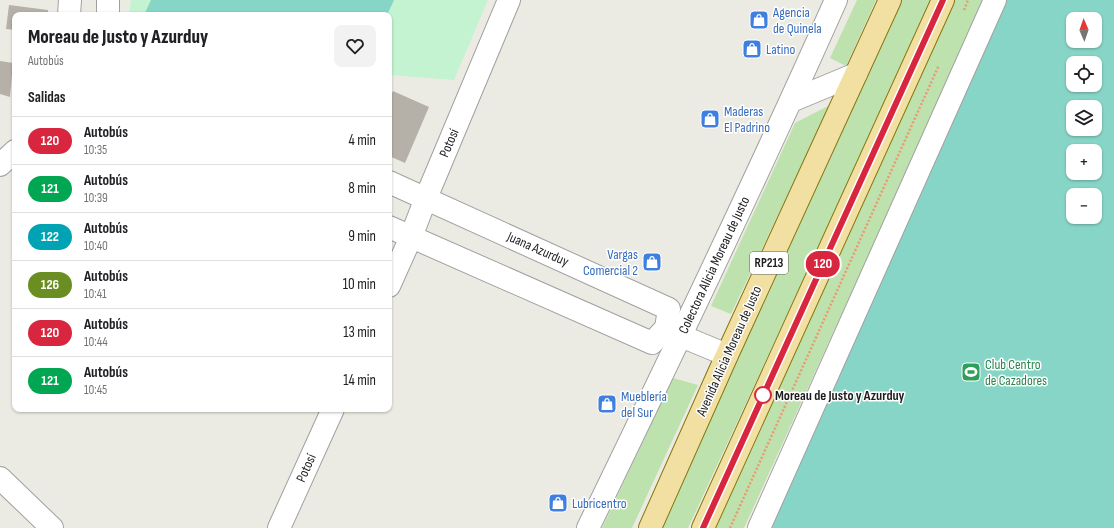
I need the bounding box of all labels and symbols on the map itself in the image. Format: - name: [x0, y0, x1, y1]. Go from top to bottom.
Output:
- place label: Agencia de Quinela: [772, 4, 822, 37]
- shop icon: Agencia de Quinela: [748, 9, 770, 31]
- north arrow: [1066, 12, 1102, 48]
- shop icon: Latino: [741, 38, 763, 60]
- place label: Latino: [766, 41, 795, 58]
- place label: Maderas El Padrino: [724, 103, 770, 136]
- shop icon: Maderas El Padrino: [699, 108, 721, 130]
- street label: Potosí: [435, 126, 463, 160]
- street label: Colectora Alicia Moreau de Justo: [675, 193, 753, 336]
- street label: Juana Azurduy: [504, 227, 572, 270]
- place label: Vargas Comercial 2: [583, 246, 638, 279]
- shop icon: Vargas Comercial 2: [641, 251, 663, 273]
- line badge: 120: [800, 251, 846, 277]
- road number: RP213: [750, 252, 788, 274]
- street label: Avenida Alicia Moreau de Justo: [692, 283, 765, 420]
- place label: Club Centro de Cazadores: [985, 356, 1047, 389]
- sports icon: Club Centro de Cazadores: [960, 361, 982, 383]
- marker: Moreau de Justo y Azurduy: [754, 386, 772, 404]
- place label: Moreau de Justo y Azurduy: [775, 387, 905, 404]
- place label: Mueblería del Sur: [621, 388, 667, 421]
- shop icon: Mueblería del Sur: [596, 393, 618, 415]
- street label: Potosí: [292, 451, 320, 485]
- shop icon: Lubricentro: [547, 492, 569, 514]
- place label: Lubricentro: [572, 495, 627, 512]

